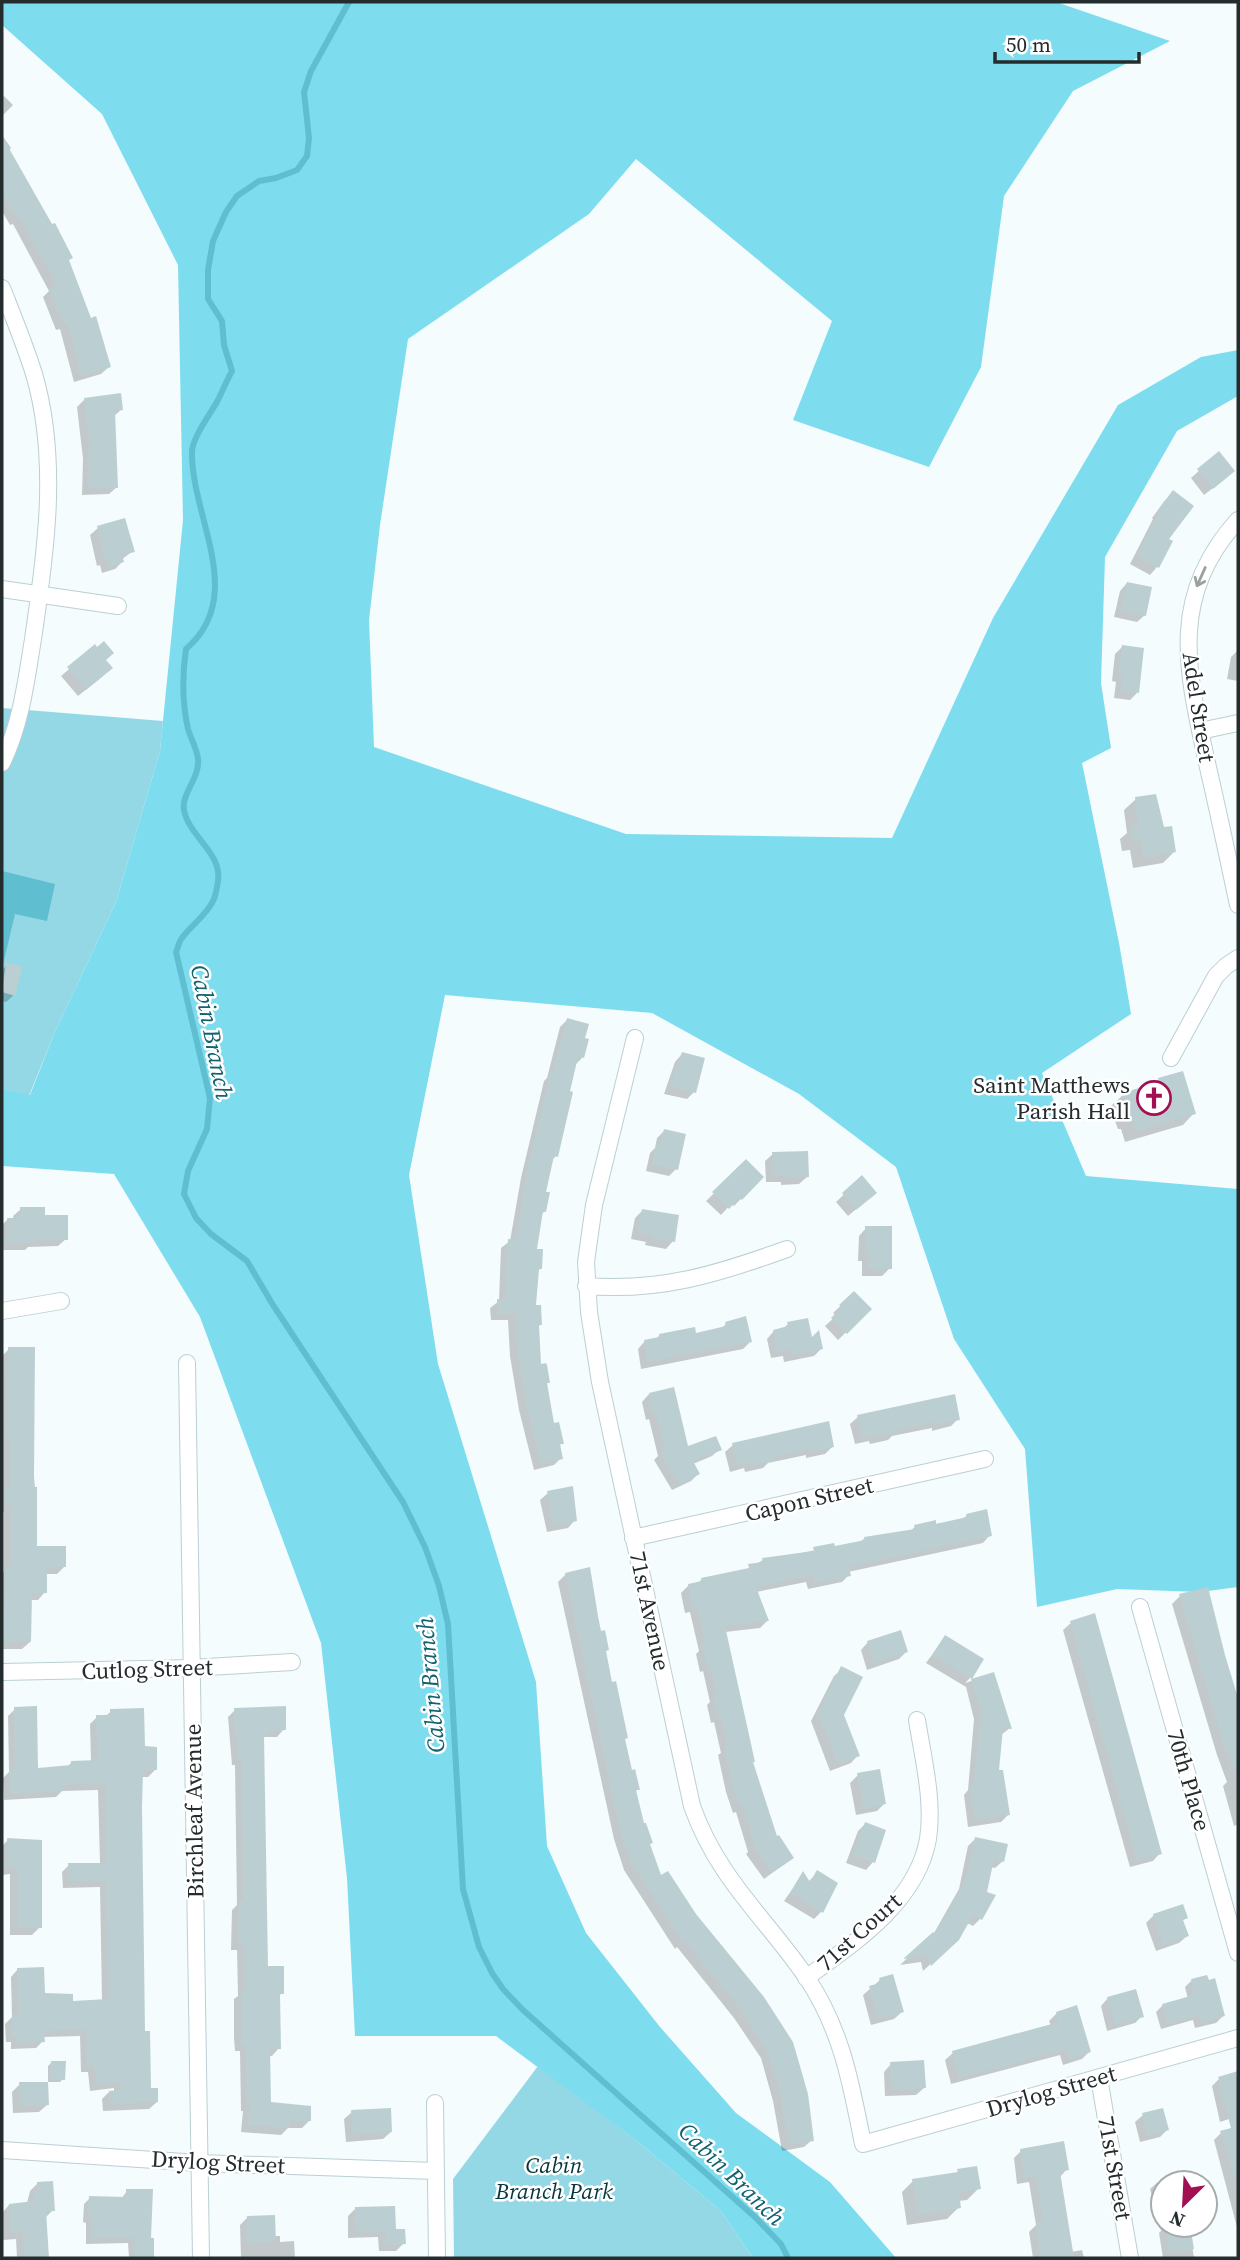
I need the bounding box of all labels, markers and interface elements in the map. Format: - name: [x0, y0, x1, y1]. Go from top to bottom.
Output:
- scale bar: [995, 21, 1138, 65]
- text: 50 m: [1006, 30, 1051, 59]
- one-way arrow: [1194, 566, 1207, 587]
- street label: Adel Street: [1175, 650, 1224, 765]
- water label: Cabin Branch: [183, 962, 241, 1102]
- place label: Saint Matthews Parish Hall: [973, 1069, 1130, 1127]
- church icon: Saint Matthews Parish Hall: [1135, 1079, 1173, 1117]
- street label: Capon Street: [742, 1469, 877, 1529]
- street label: 71st Avenue: [622, 1548, 678, 1674]
- water label: Cabin Branch: [408, 1616, 452, 1754]
- street label: Cutlog Street: [81, 1651, 214, 1687]
- street label: Birchleaf Avenue: [176, 1723, 212, 1899]
- street label: 70th Place: [1159, 1725, 1219, 1835]
- street label: 71st Court: [810, 1885, 909, 1979]
- street label: Drylog Street: [982, 2057, 1120, 2125]
- street label: 71st Street: [1090, 2113, 1140, 2223]
- water label: Cabin Branch: [672, 2115, 792, 2233]
- street label: Drylog Street: [150, 2143, 286, 2182]
- park label: Cabin Branch Park: [494, 2149, 613, 2207]
- north arrow: [1149, 2169, 1219, 2239]
- text: N: [1165, 2205, 1189, 2234]

